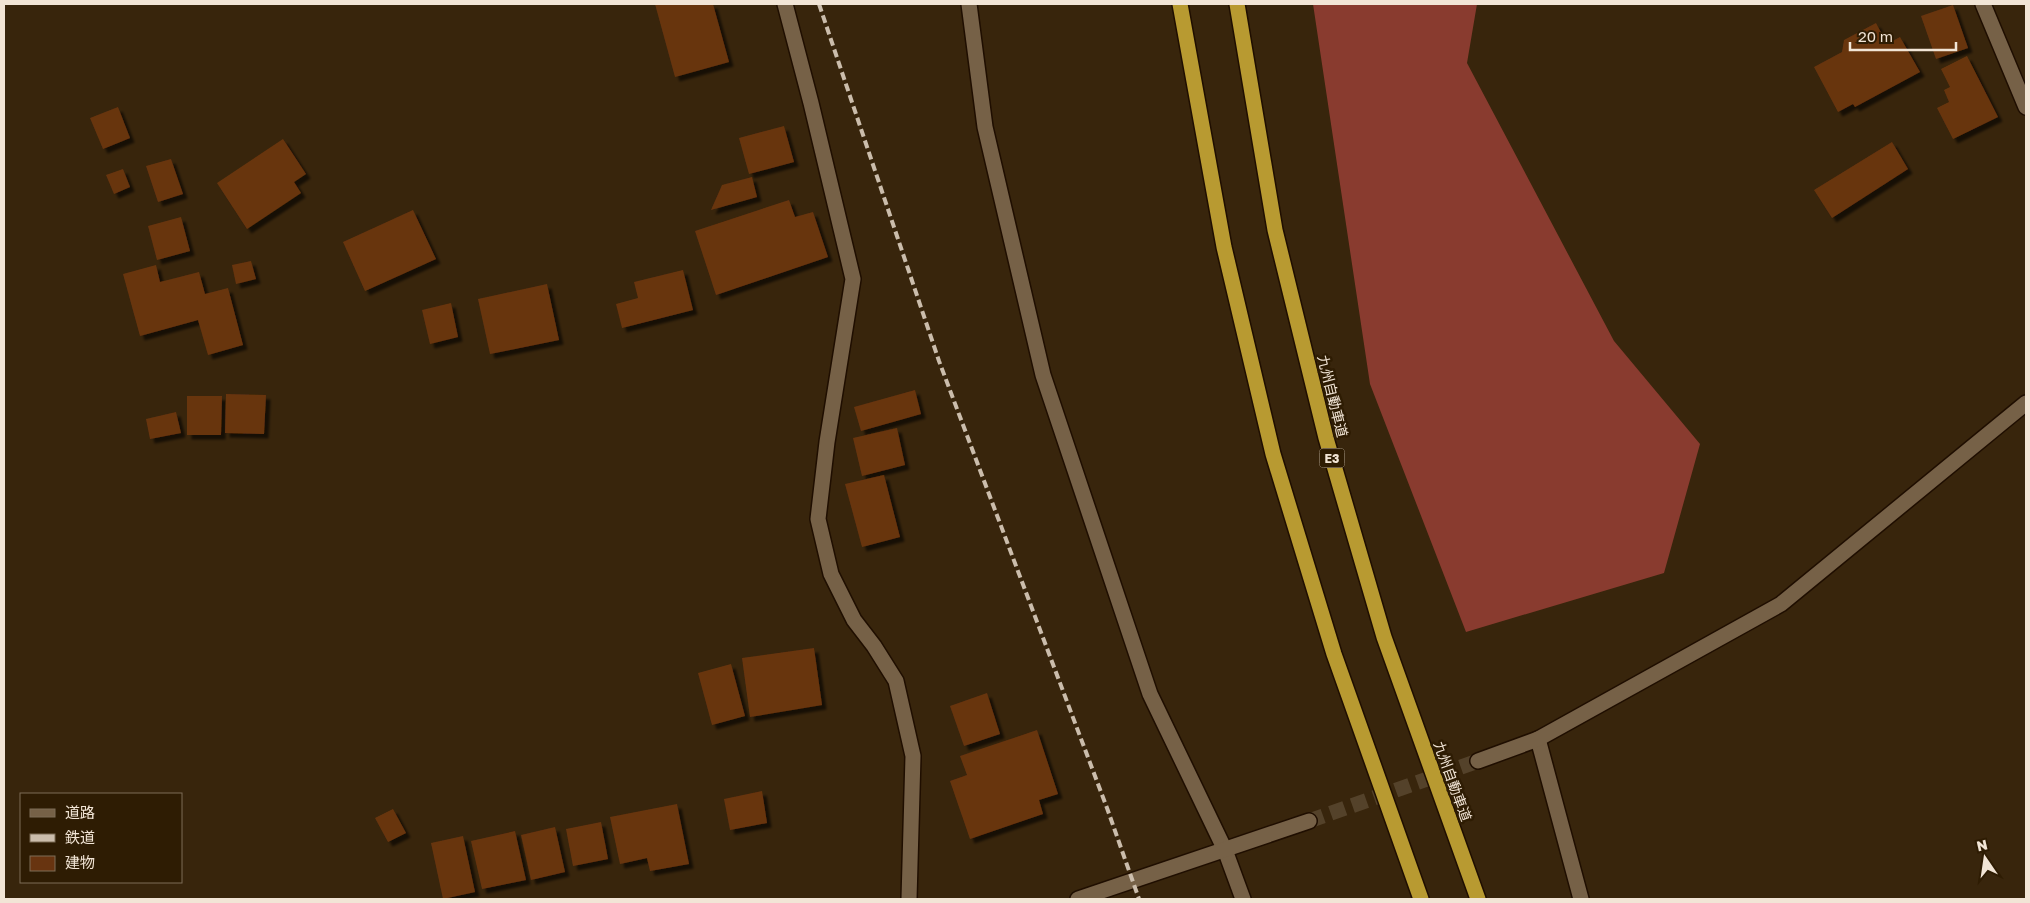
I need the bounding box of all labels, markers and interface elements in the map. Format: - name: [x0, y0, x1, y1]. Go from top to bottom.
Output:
- scale bar: [1850, 20, 1956, 52]
- text: 20 m: [1858, 27, 1893, 45]
- street label: 九州自動車道: [1315, 353, 1351, 439]
- road number: E3: [1320, 448, 1344, 468]
- street label: 九州自動車道: [1431, 739, 1475, 823]
- legend: [20, 793, 182, 883]
- text: 道路: [65, 803, 95, 821]
- text: 鉄道: [65, 828, 95, 846]
- north arrow: [1960, 833, 2010, 883]
- text: N: [1975, 835, 1989, 854]
- text: 建物: [65, 853, 95, 871]

